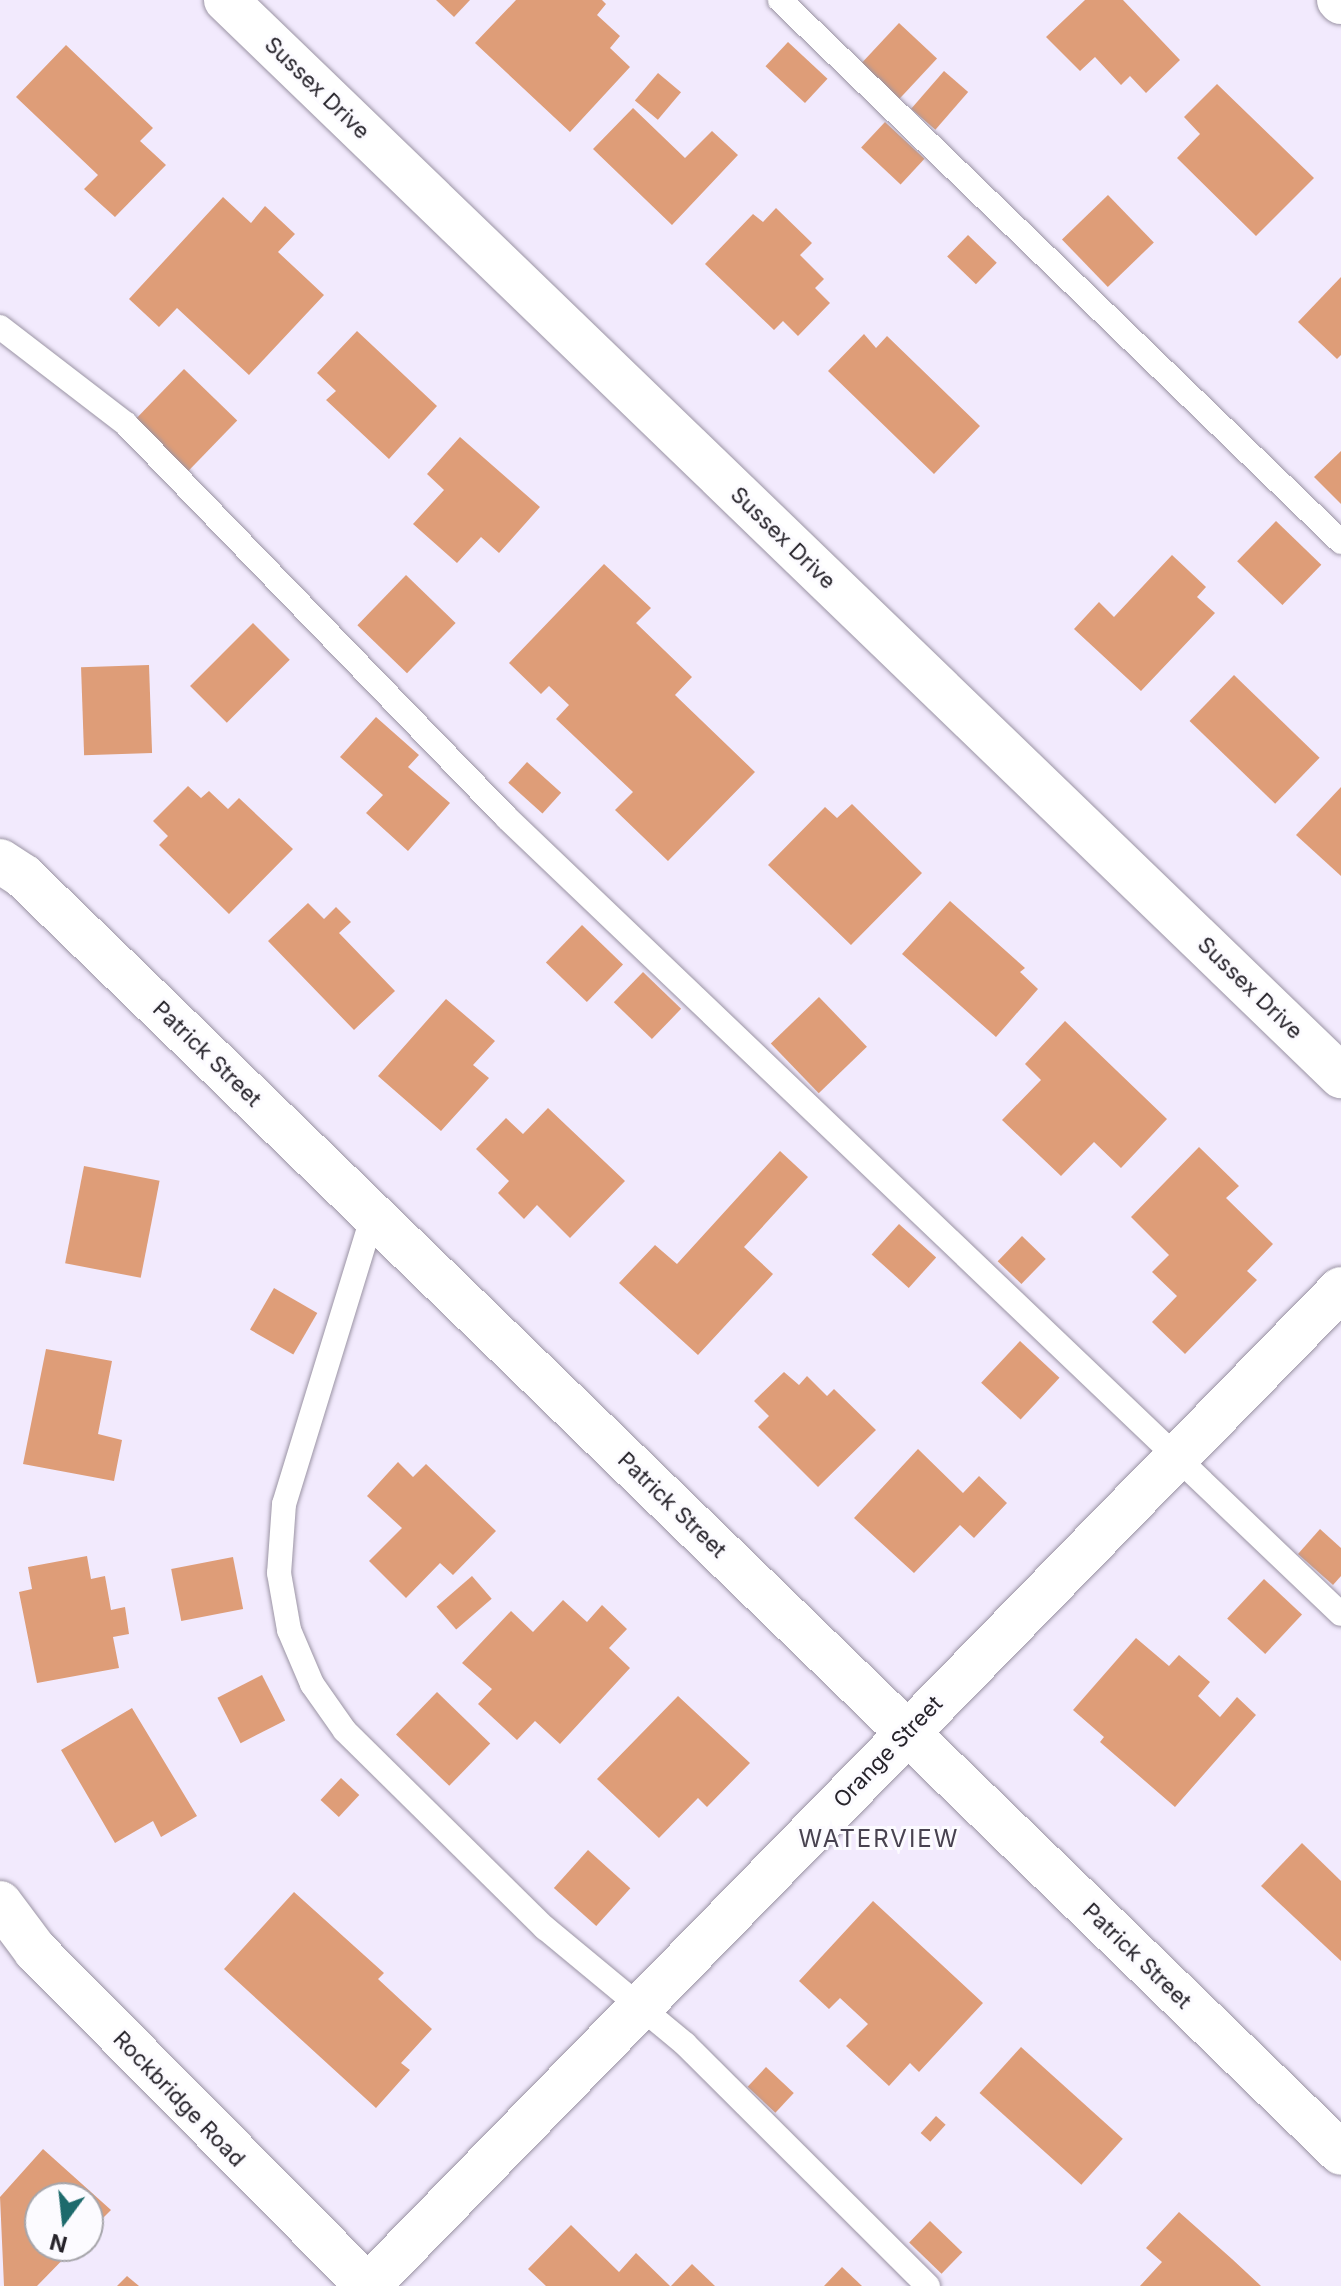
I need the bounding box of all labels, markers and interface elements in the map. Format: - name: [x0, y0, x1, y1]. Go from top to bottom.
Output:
- street label: Sussex Drive: [259, 31, 375, 145]
- street label: Sussex Drive: [725, 481, 841, 595]
- street label: Sussex Drive: [1192, 931, 1308, 1045]
- street label: Patrick Street: [147, 996, 267, 1112]
- street label: Patrick Street: [612, 1447, 732, 1563]
- street label: Orange Street: [828, 1691, 948, 1813]
- district label: WATERVIEW: [799, 1825, 959, 1853]
- street label: Patrick Street: [1077, 1898, 1197, 2014]
- street label: Rockbridge Road: [108, 2026, 250, 2172]
- north arrow: [24, 2182, 104, 2262]
- text: N: [47, 2229, 70, 2258]

